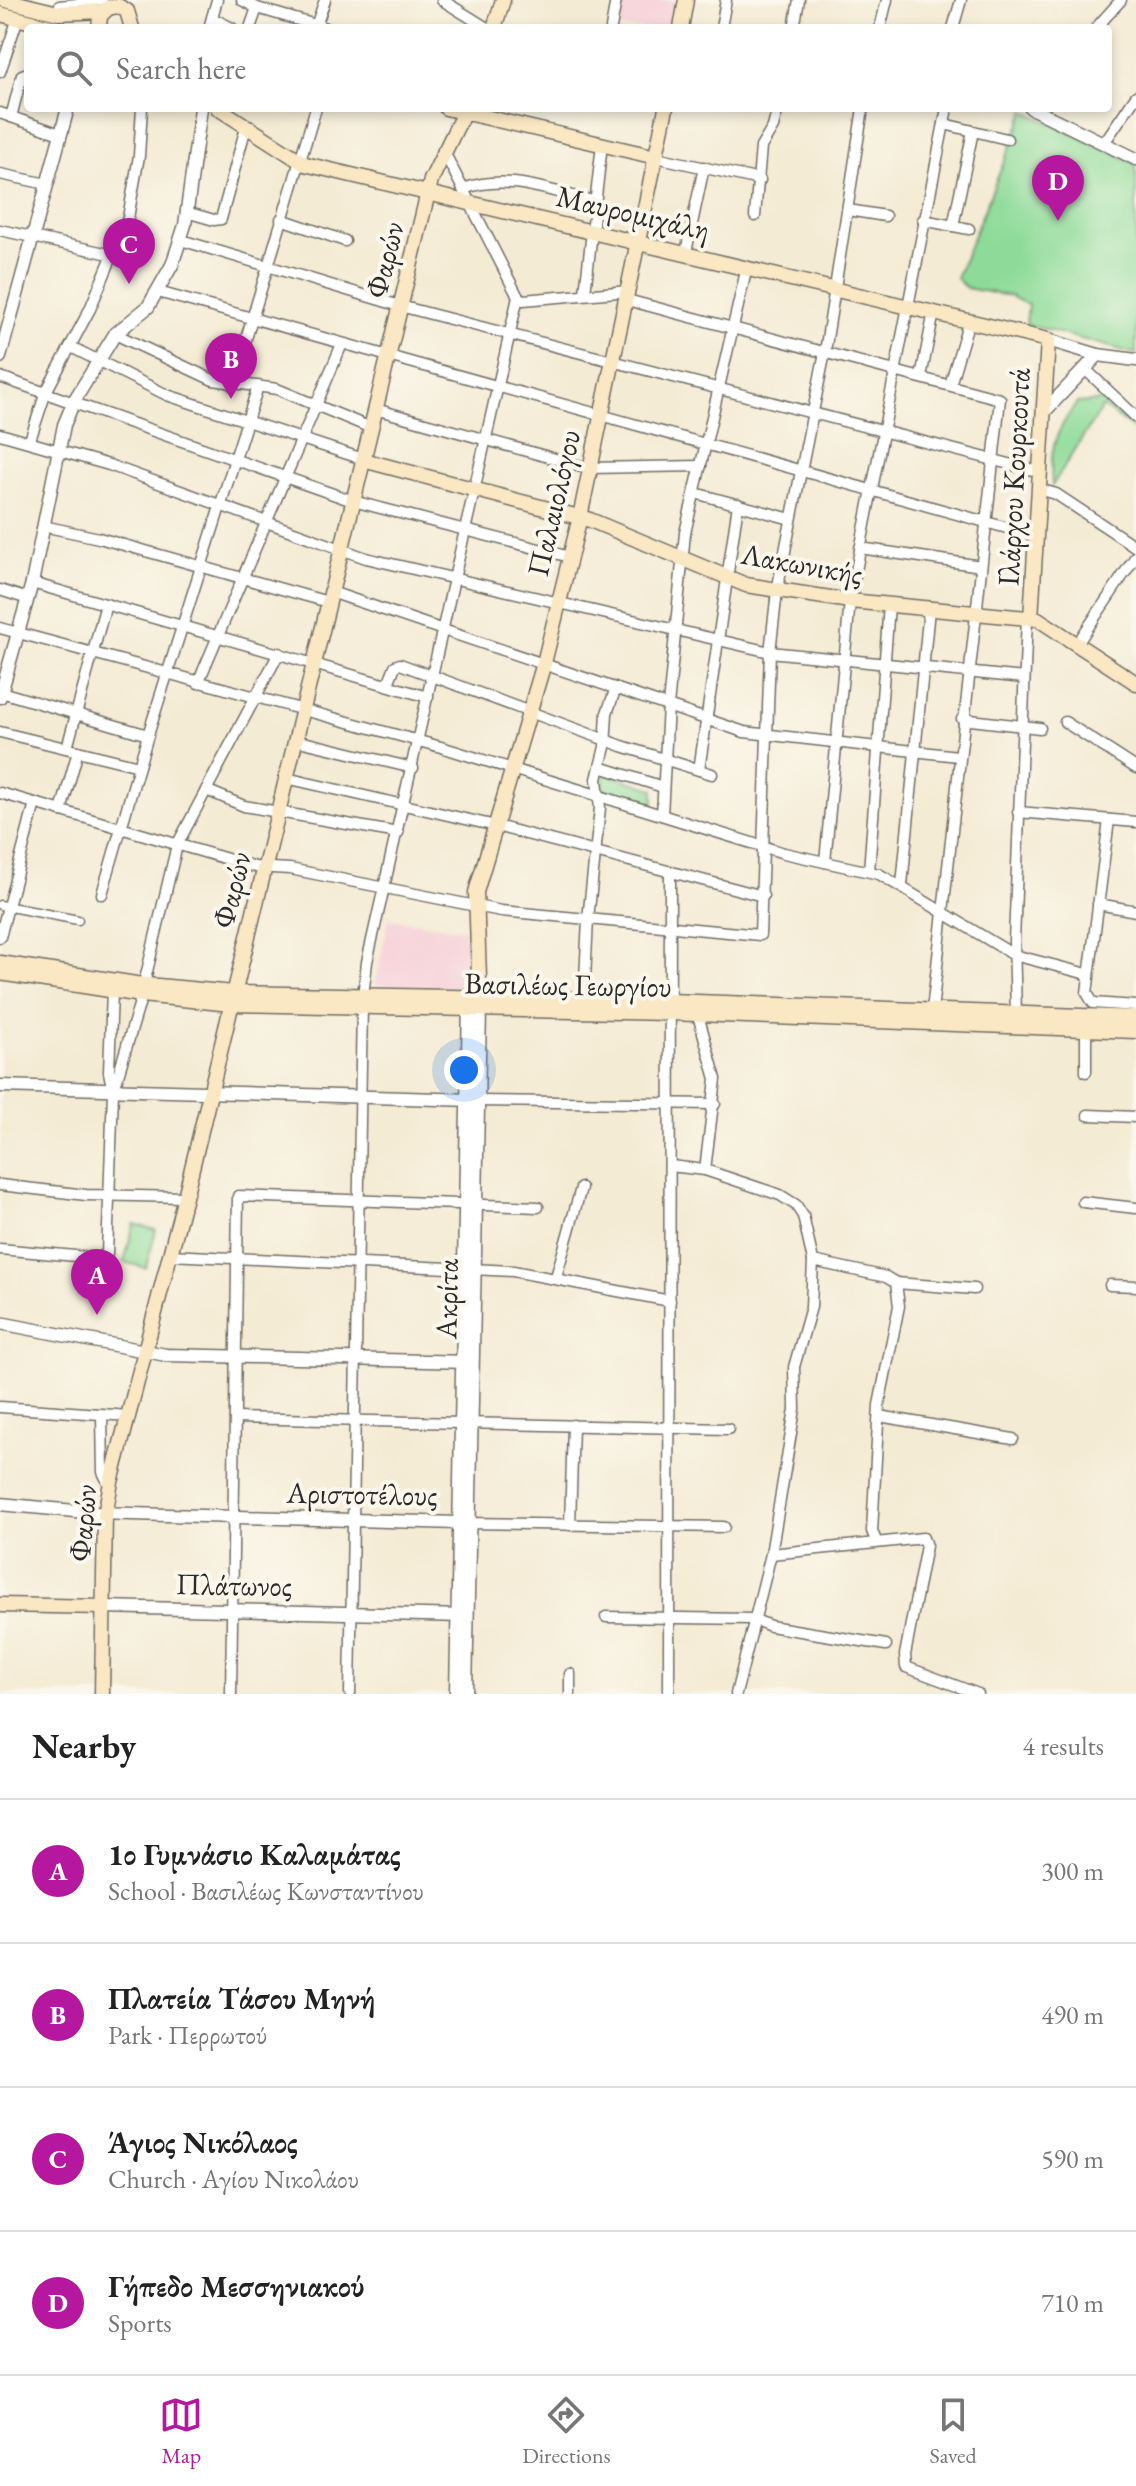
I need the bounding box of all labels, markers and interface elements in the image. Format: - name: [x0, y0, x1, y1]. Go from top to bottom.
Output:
- search box: [24, 24, 1112, 112]
- icon: search: [52, 46, 96, 90]
- text: Search here: [116, 49, 246, 88]
- pin: D: [1032, 155, 1084, 221]
- street label: Μαυρομιχάλη: [553, 176, 714, 249]
- street label: Φαρών: [356, 217, 413, 302]
- pin: C: [103, 218, 155, 284]
- pin: B: [205, 333, 257, 399]
- street label: Ιλάρχου Κουρκουτά: [988, 367, 1039, 587]
- street label: Παλαιολόγου: [518, 426, 589, 580]
- street label: Λακωνικής: [737, 533, 866, 593]
- street label: Φαρών: [203, 847, 260, 932]
- street label: Βασιλέως Γεωργίου: [464, 963, 672, 1006]
- your location: [444, 1050, 484, 1090]
- pin: A: [71, 1249, 123, 1315]
- street label: Ακρίτα: [426, 1258, 467, 1341]
- street label: Αριστοτέλους: [285, 1473, 438, 1514]
- street label: Φαρών: [60, 1483, 105, 1563]
- street label: Πλάτωνος: [176, 1564, 292, 1605]
- text: Nearby: [32, 1724, 136, 1768]
- text: 4 results: [1023, 1729, 1104, 1763]
- text: 1ο Γυμνάσιο Καλαμάτας: [108, 1835, 401, 1874]
- text: A: [49, 1854, 67, 1888]
- text: 300 m: [1041, 1854, 1104, 1888]
- text: School · Βασιλέως Κωνσταντίνου: [108, 1874, 424, 1908]
- text: Πλατεία Τάσου Μηνή: [108, 1979, 376, 2018]
- text: B: [50, 1998, 66, 2032]
- text: 490 m: [1041, 1998, 1104, 2032]
- text: Park · Περρωτού: [108, 2018, 267, 2052]
- text: Άγιος Νικόλαος: [108, 2123, 298, 2162]
- text: C: [49, 2142, 67, 2176]
- text: 590 m: [1041, 2142, 1104, 2176]
- text: Church · Αγίου Νικολάου: [108, 2162, 359, 2196]
- text: Γήπεδο Μεσσηνιακού: [108, 2267, 364, 2306]
- text: D: [48, 2286, 68, 2320]
- text: 710 m: [1041, 2286, 1104, 2320]
- text: Sports: [108, 2306, 172, 2340]
- tab: Map: [159, 2393, 203, 2470]
- tab: Directions: [522, 2393, 611, 2470]
- tab: Saved: [929, 2393, 977, 2470]

